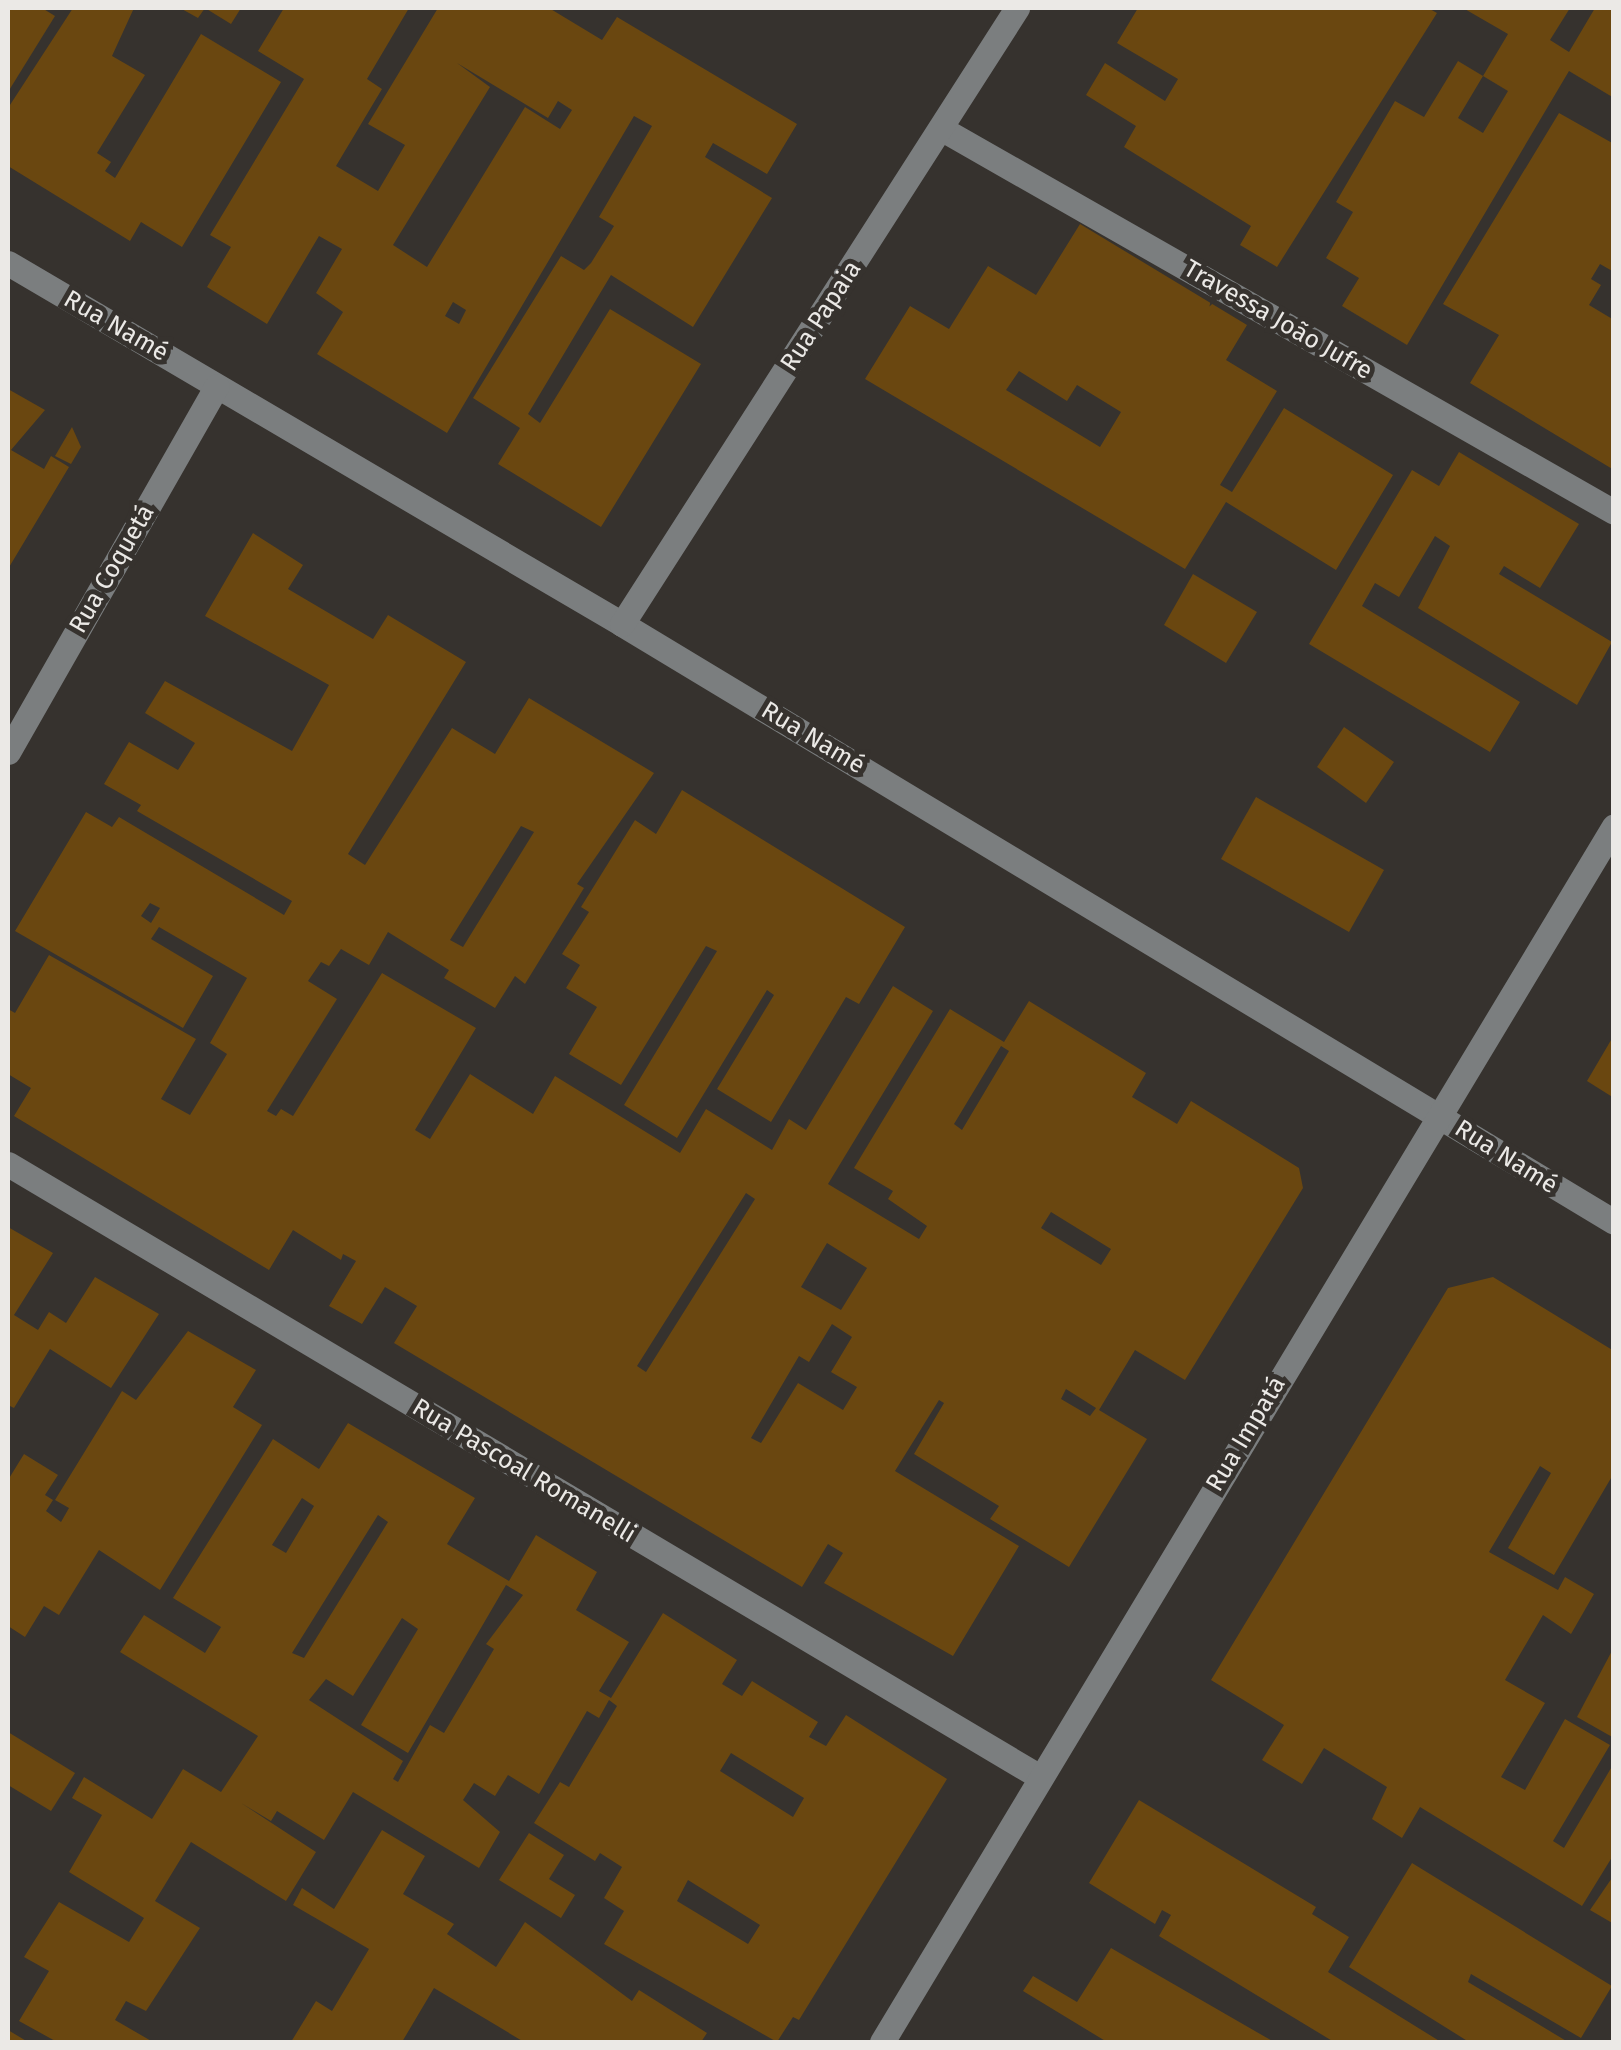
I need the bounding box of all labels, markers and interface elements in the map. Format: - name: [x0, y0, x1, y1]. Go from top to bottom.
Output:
- street label: Travessa João Jufre: [1178, 254, 1378, 386]
- street label: Rua Papaia: [774, 255, 868, 377]
- street label: Rua Namé: [58, 284, 174, 368]
- street label: Rua Coquetá: [63, 499, 161, 639]
- street label: Rua Namé: [756, 695, 870, 781]
- street label: Rua Namé: [1449, 1114, 1563, 1200]
- street label: Rua Impatá: [1200, 1371, 1292, 1497]
- street label: Rua Pascoal Romanelli: [407, 1392, 641, 1550]

